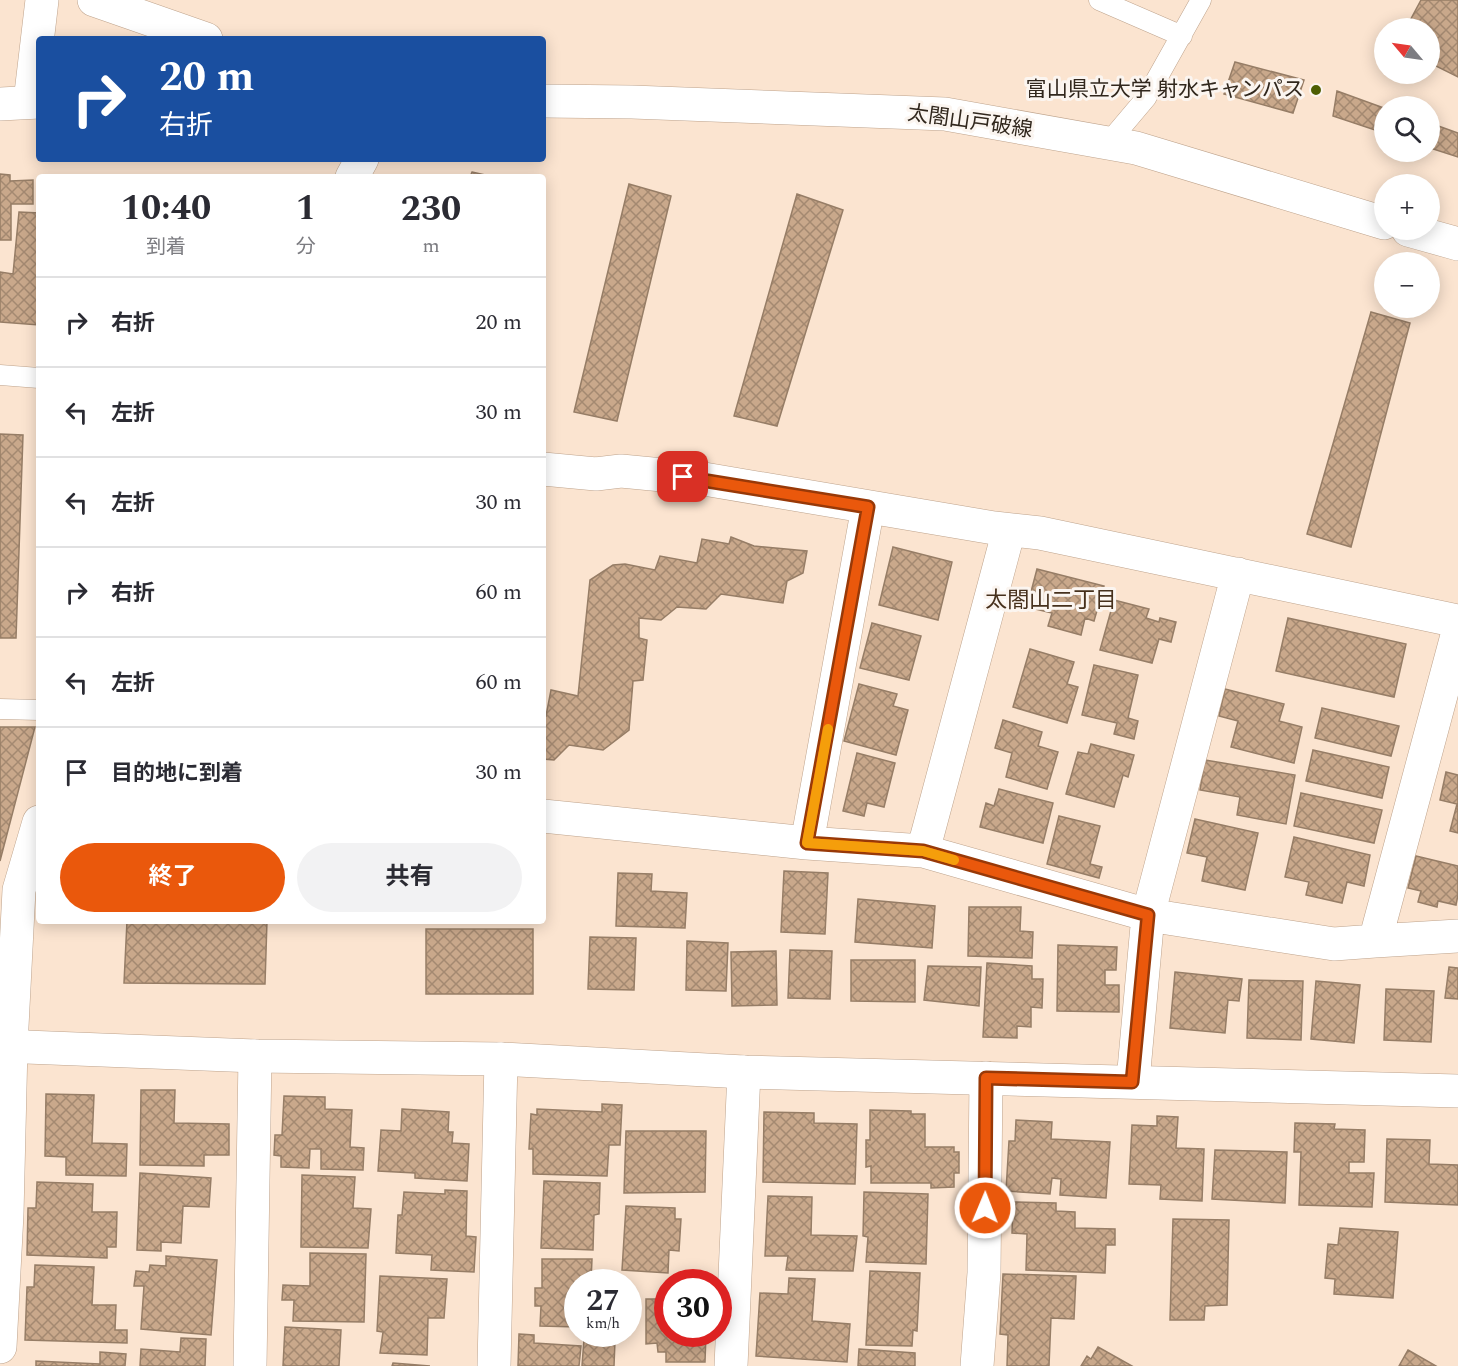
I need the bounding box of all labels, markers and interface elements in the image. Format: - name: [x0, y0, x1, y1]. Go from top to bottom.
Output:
- north arrow: [1374, 18, 1440, 84]
- map controls: [1374, 18, 1440, 318]
- text: 20 m: [159, 46, 254, 109]
- icon: right: [60, 60, 138, 138]
- place label: 富山県立大学 射水キャンパス: [1026, 74, 1304, 106]
- marker: 富山県立大学 射水キャンパス: [1309, 83, 1323, 97]
- button: search: [1374, 96, 1440, 162]
- street label: 太閤山戸破線: [905, 97, 1035, 147]
- text: 右折: [159, 105, 213, 147]
- button: +: [1374, 174, 1440, 240]
- text: 10:40: [121, 181, 211, 236]
- text: 1: [296, 181, 316, 236]
- text: 230: [401, 182, 461, 237]
- text: m: [422, 231, 440, 261]
- text: 到着: [146, 232, 186, 262]
- text: 分: [296, 232, 316, 262]
- button: −: [1374, 252, 1440, 318]
- icon: right: [60, 306, 93, 339]
- text: 20 m: [476, 306, 522, 339]
- text: 右折: [111, 307, 155, 340]
- icon: left: [60, 396, 93, 429]
- text: 30 m: [476, 396, 522, 429]
- text: 左折: [111, 397, 155, 430]
- pin: [657, 451, 708, 502]
- icon: arrive: [666, 460, 699, 493]
- icon: left: [60, 486, 93, 519]
- text: 30 m: [476, 486, 522, 519]
- text: 左折: [111, 487, 155, 520]
- icon: right: [60, 576, 93, 609]
- text: 60 m: [476, 576, 522, 609]
- text: 右折: [111, 577, 155, 610]
- district label: 太閤山二丁目: [985, 584, 1117, 617]
- icon: left: [60, 666, 93, 699]
- text: 60 m: [476, 666, 522, 699]
- text: 左折: [111, 667, 155, 700]
- icon: arrive: [60, 756, 93, 789]
- text: 30 m: [476, 756, 522, 789]
- text: 目的地に到着: [111, 757, 243, 790]
- button: 終了: [60, 843, 285, 912]
- button: 共有: [297, 843, 522, 912]
- position arrow: [953, 1176, 1017, 1240]
- speed limit sign: 30: [654, 1269, 732, 1347]
- text: 27: [586, 1278, 620, 1324]
- text: km/h: [586, 1312, 620, 1335]

